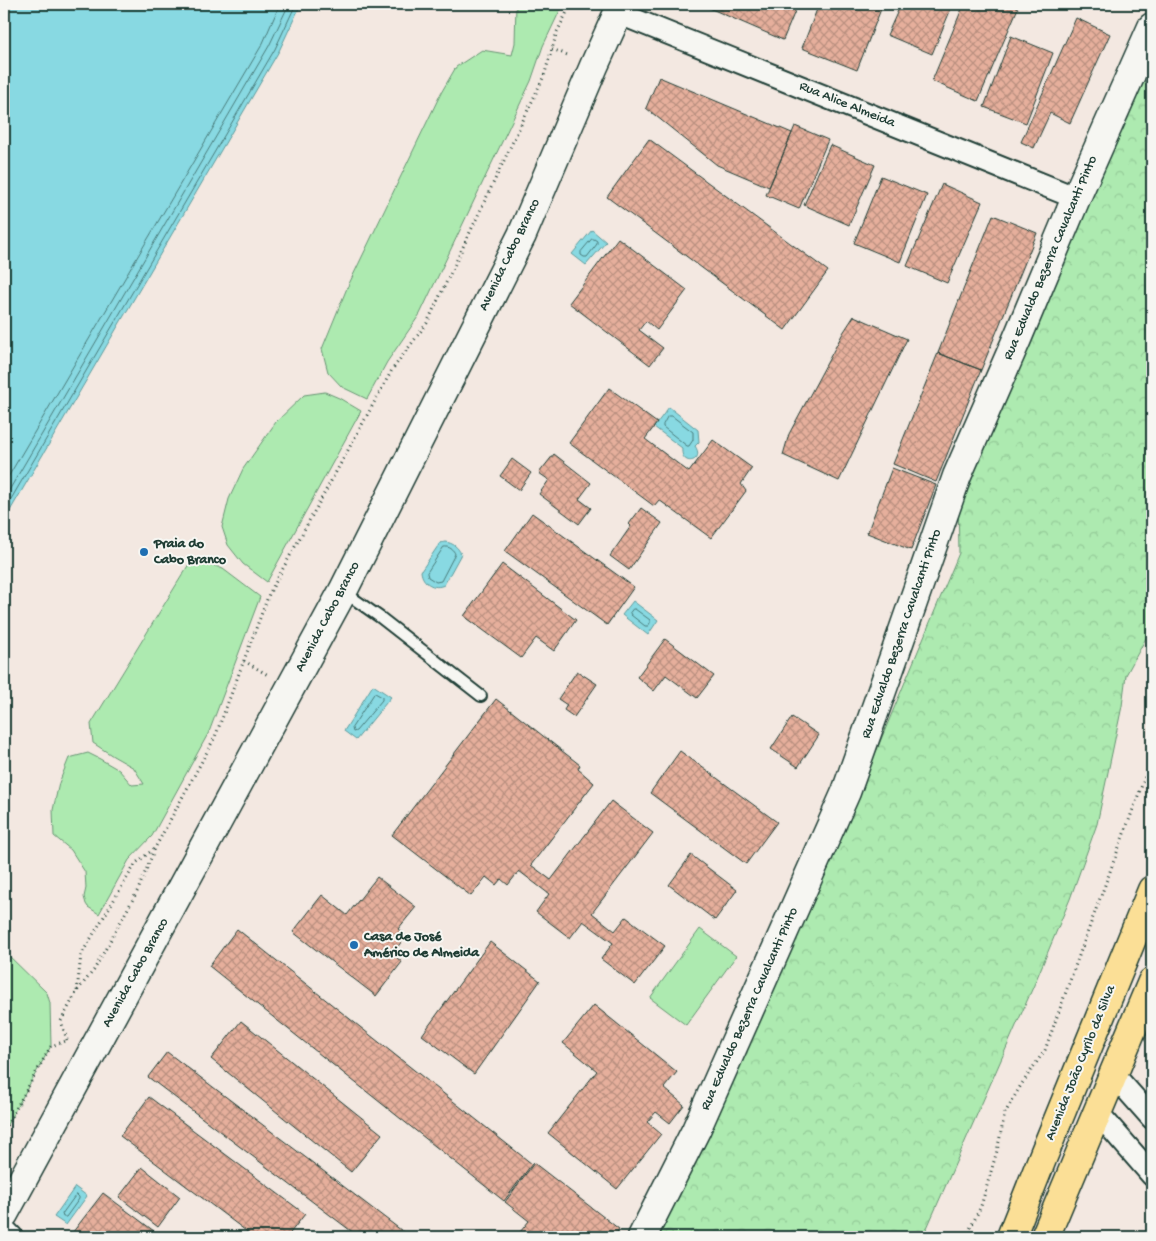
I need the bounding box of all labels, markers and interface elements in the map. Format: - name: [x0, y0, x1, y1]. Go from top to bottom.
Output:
- street label: Rua Alice Almeida: [796, 78, 899, 132]
- street label: Rua Edvaldo Bezerra Cavalcanti Pinto: [1000, 153, 1102, 363]
- street label: Avenida Cabo Branco: [476, 196, 544, 314]
- street label: Rua Edvaldo Bezerra Cavalcanti Pinto: [858, 527, 946, 741]
- place label: Praia do Cabo Branco: [153, 536, 227, 569]
- marker: Praia do Cabo Branco: [138, 546, 150, 558]
- street label: Avenida Cabo Branco: [292, 559, 364, 675]
- street label: Rua Edvaldo Bezerra Cavalcanti Pinto: [697, 905, 803, 1113]
- street label: Avenida Cabo Branco: [99, 915, 173, 1031]
- place label: Casa de José Américo de Almeida: [363, 929, 480, 962]
- marker: Casa de José Américo de Almeida: [348, 939, 360, 951]
- street label: Avenida João Cyrilo da Silva: [1042, 982, 1120, 1143]

